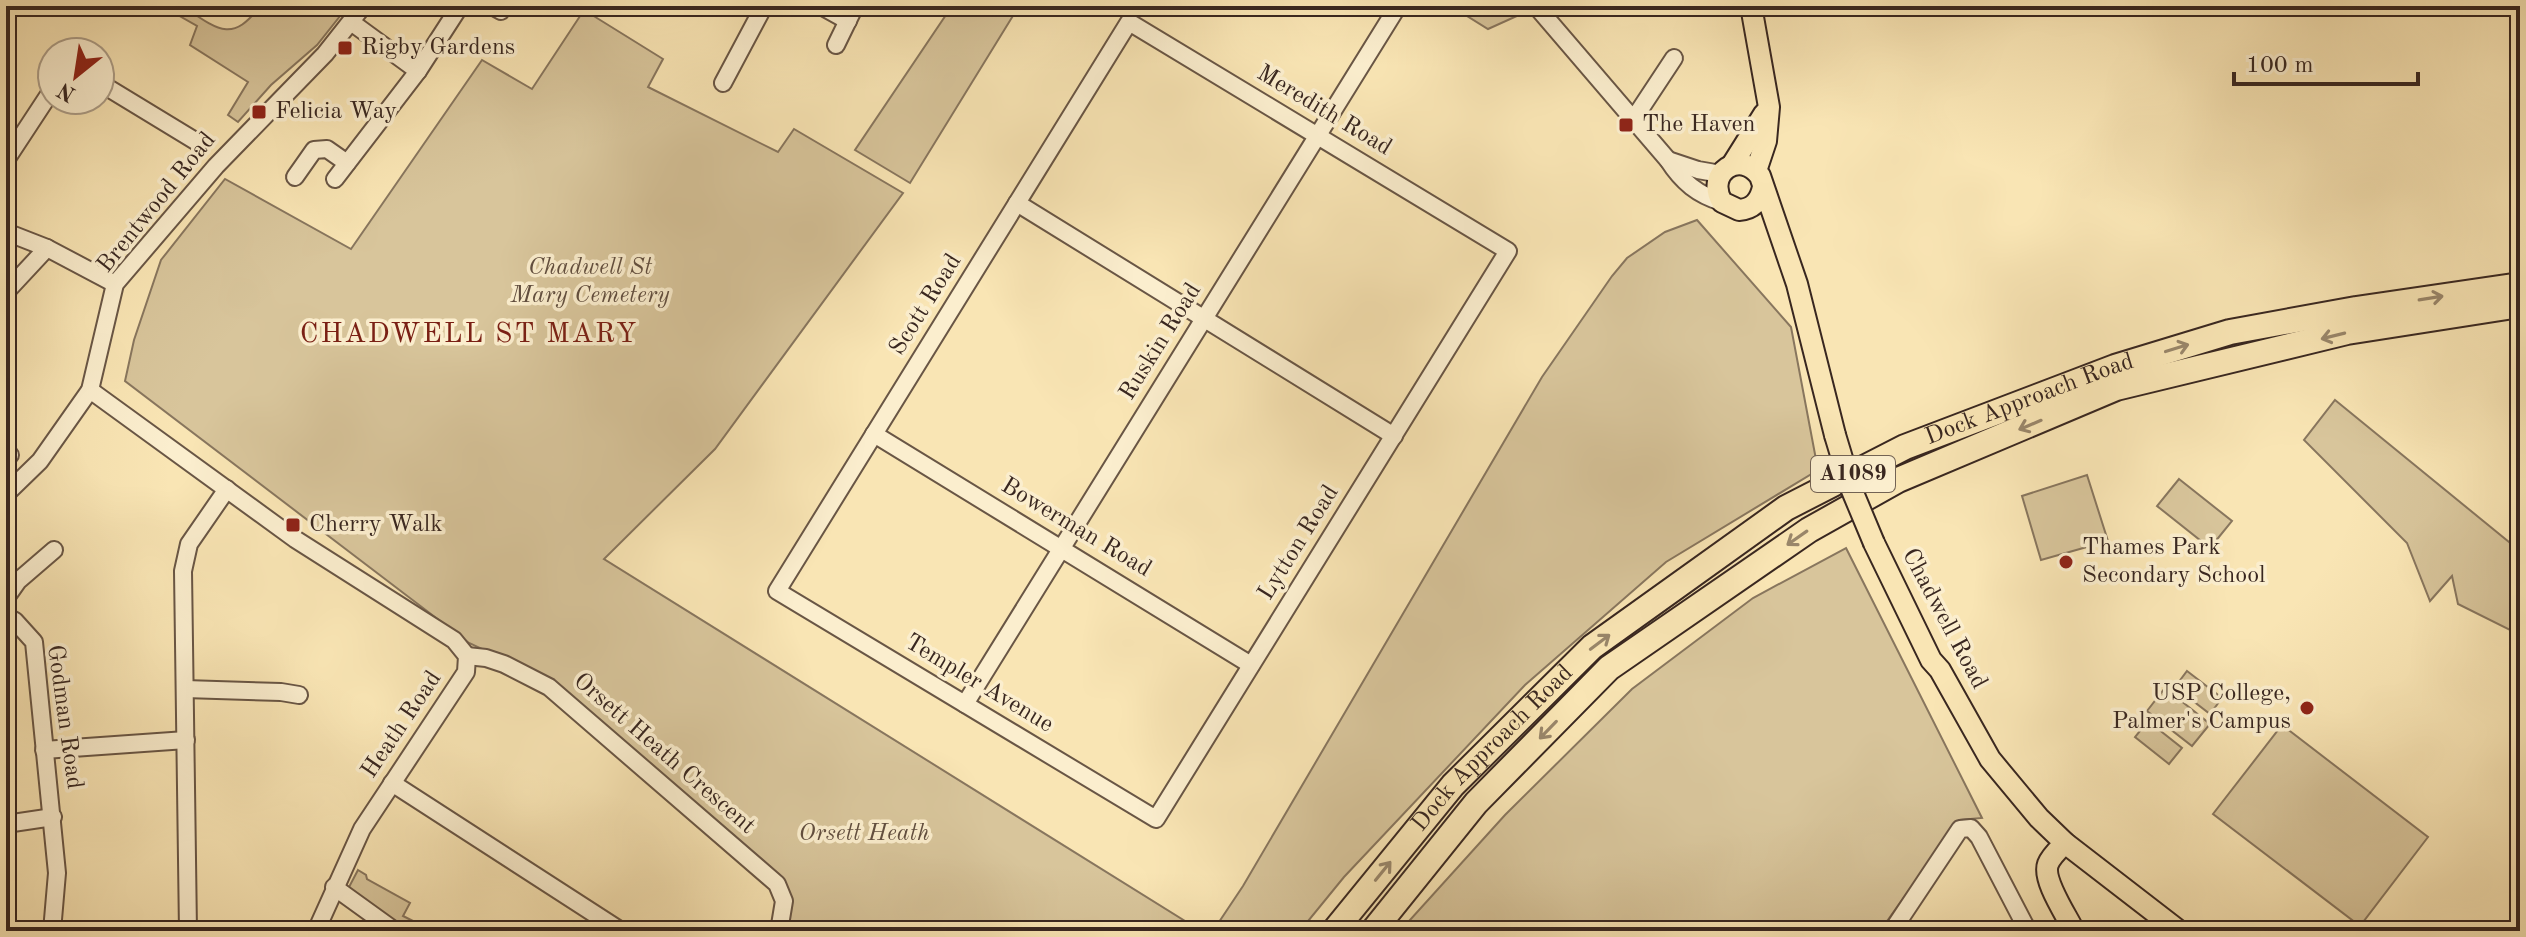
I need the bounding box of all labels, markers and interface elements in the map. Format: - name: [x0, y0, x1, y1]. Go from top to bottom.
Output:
- north arrow: [36, 36, 116, 116]
- place label: Rigby Gardens: [361, 36, 515, 60]
- scale bar: [2234, 36, 2418, 86]
- marker: Rigby Gardens: [336, 39, 354, 57]
- text: 100 m: [2246, 54, 2314, 78]
- street label: Meredith Road: [1252, 61, 1396, 161]
- text: N: [54, 78, 80, 105]
- place label: Felicia Way: [275, 100, 397, 124]
- marker: Felicia Way: [250, 103, 268, 121]
- place label: The Haven: [1642, 113, 1756, 137]
- marker: The Haven: [1617, 116, 1635, 134]
- street label: Brentwood Road: [93, 128, 221, 278]
- street label: Scott Road: [886, 250, 966, 360]
- park label: Chadwell St Mary Cemetery: [510, 256, 670, 308]
- street label: Ruskin Road: [1116, 279, 1206, 405]
- one-way arrow: [2418, 290, 2444, 305]
- district label: CHADWELL ST MARY: [300, 321, 638, 349]
- one-way arrow: [2320, 329, 2346, 344]
- one-way arrow: [2163, 340, 2189, 355]
- street label: Dock Approach Road: [1922, 350, 2137, 450]
- one-way arrow: [2018, 418, 2043, 433]
- road number: A1089: [1811, 456, 1895, 492]
- street label: Bowerman Road: [997, 474, 1155, 582]
- street label: Lytton Road: [1254, 481, 1344, 605]
- place label: Cherry Walk: [309, 513, 443, 537]
- marker: Cherry Walk: [284, 516, 302, 534]
- one-way arrow: [1786, 530, 1808, 546]
- place label: Thames Park Secondary School: [2082, 536, 2266, 588]
- street label: Chadwell Road: [1897, 545, 1991, 693]
- marker: Thames Park Secondary School: [2057, 553, 2075, 571]
- street label: Templer Avenue: [901, 630, 1057, 738]
- one-way arrow: [1589, 633, 1610, 650]
- street label: Godman Road: [42, 643, 86, 791]
- street label: Dock Approach Road: [1408, 661, 1578, 837]
- street label: Heath Road: [358, 667, 446, 783]
- street label: Orsett Heath Crescent: [569, 669, 759, 839]
- place label: USP College, Palmer's Campus: [2112, 682, 2291, 734]
- marker: USP College, Palmer's Campus: [2298, 699, 2316, 717]
- one-way arrow: [1538, 720, 1557, 740]
- park label: Orsett Heath: [798, 822, 930, 846]
- one-way arrow: [1374, 860, 1392, 881]

